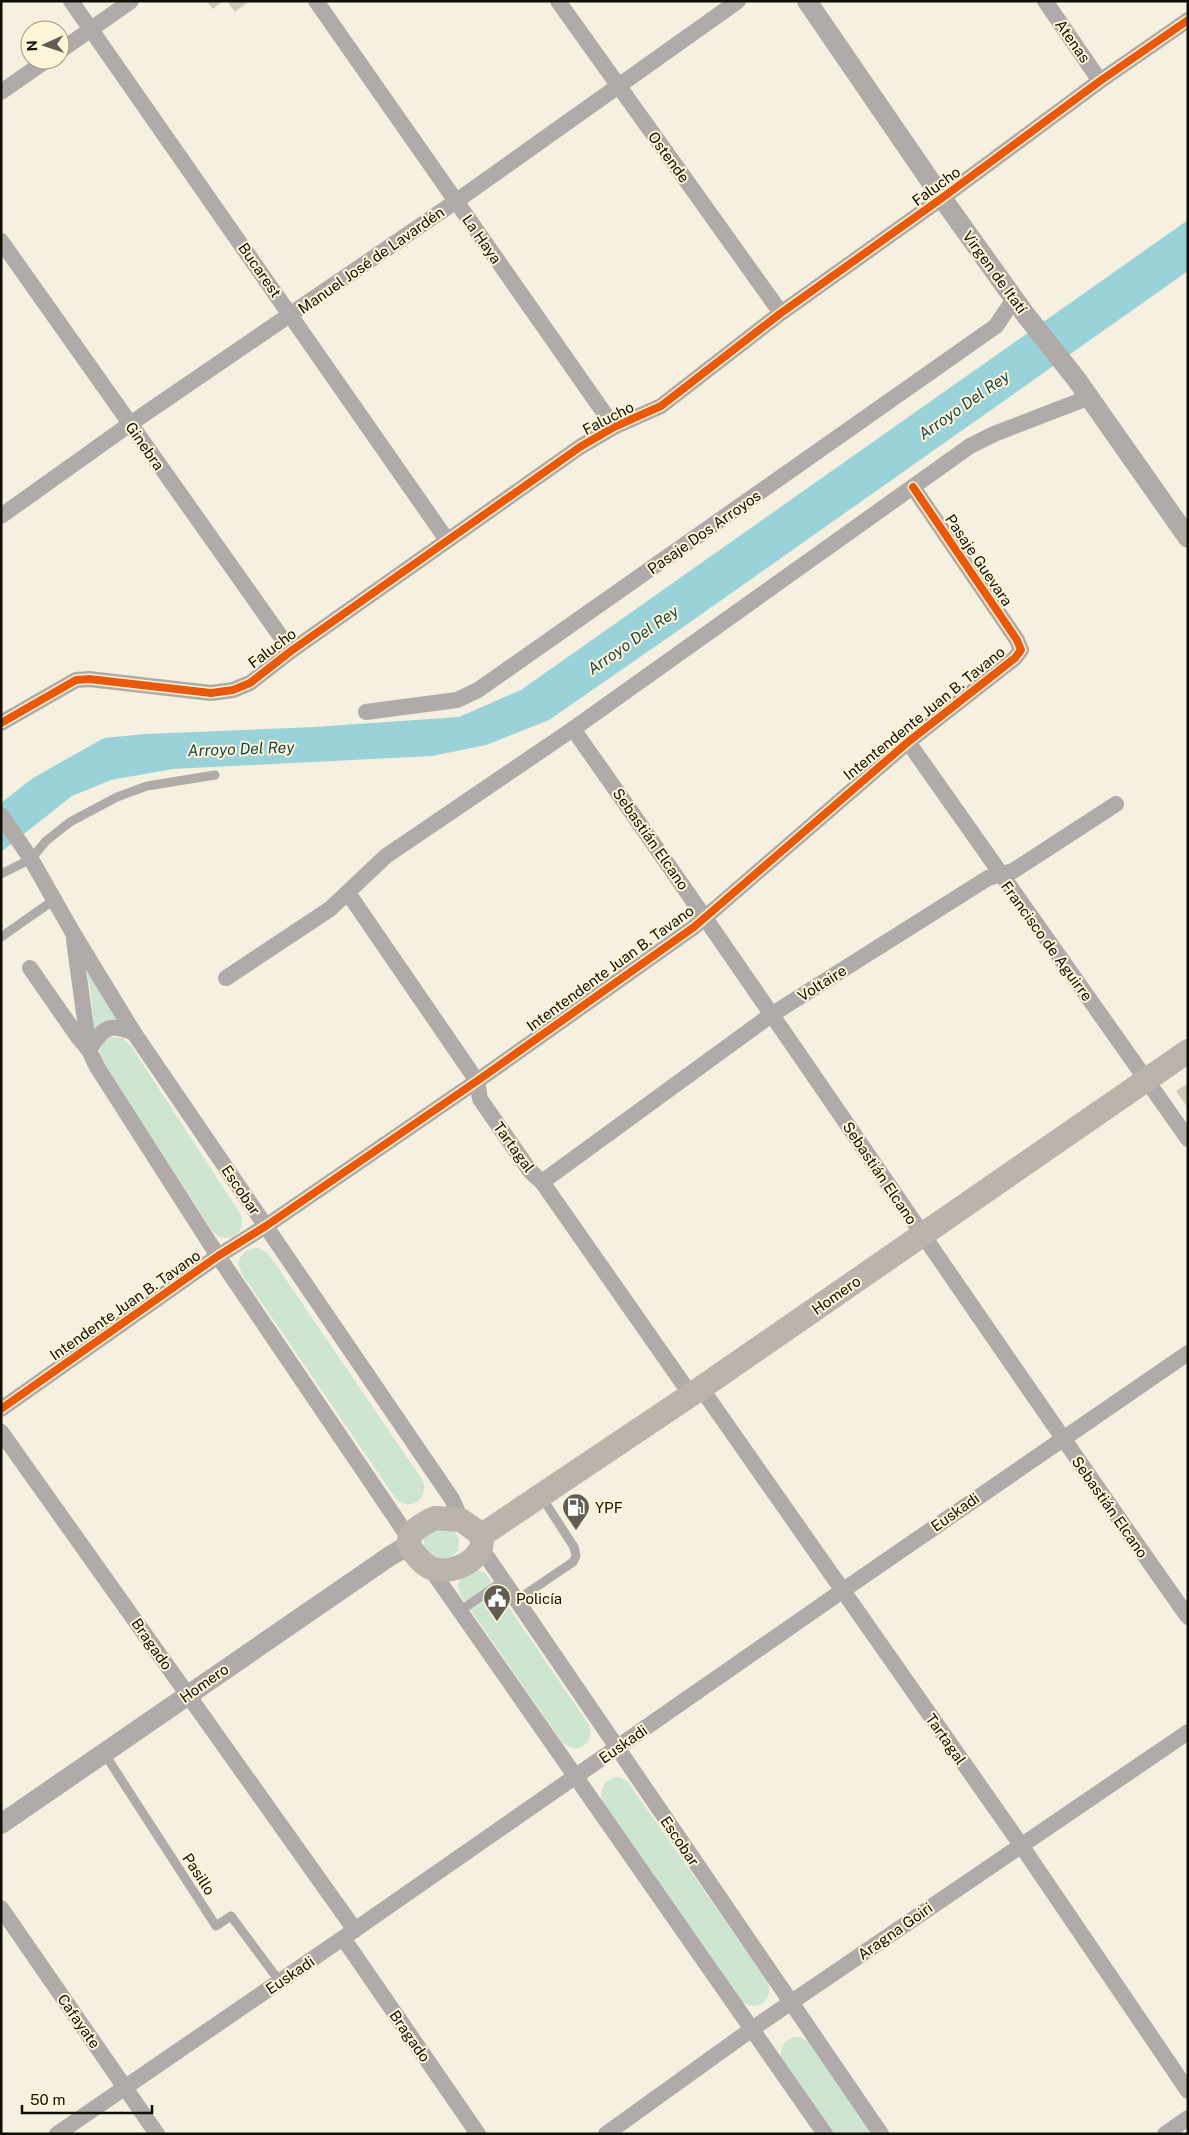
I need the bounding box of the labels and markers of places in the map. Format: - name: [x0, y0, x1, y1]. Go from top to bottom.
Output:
- fuel station icon: YPF: [561, 1492, 591, 1531]
- place label: YPF: [595, 1499, 623, 1516]
- public building icon: Policía: [482, 1583, 512, 1622]
- place label: Policía: [516, 1590, 562, 1607]

